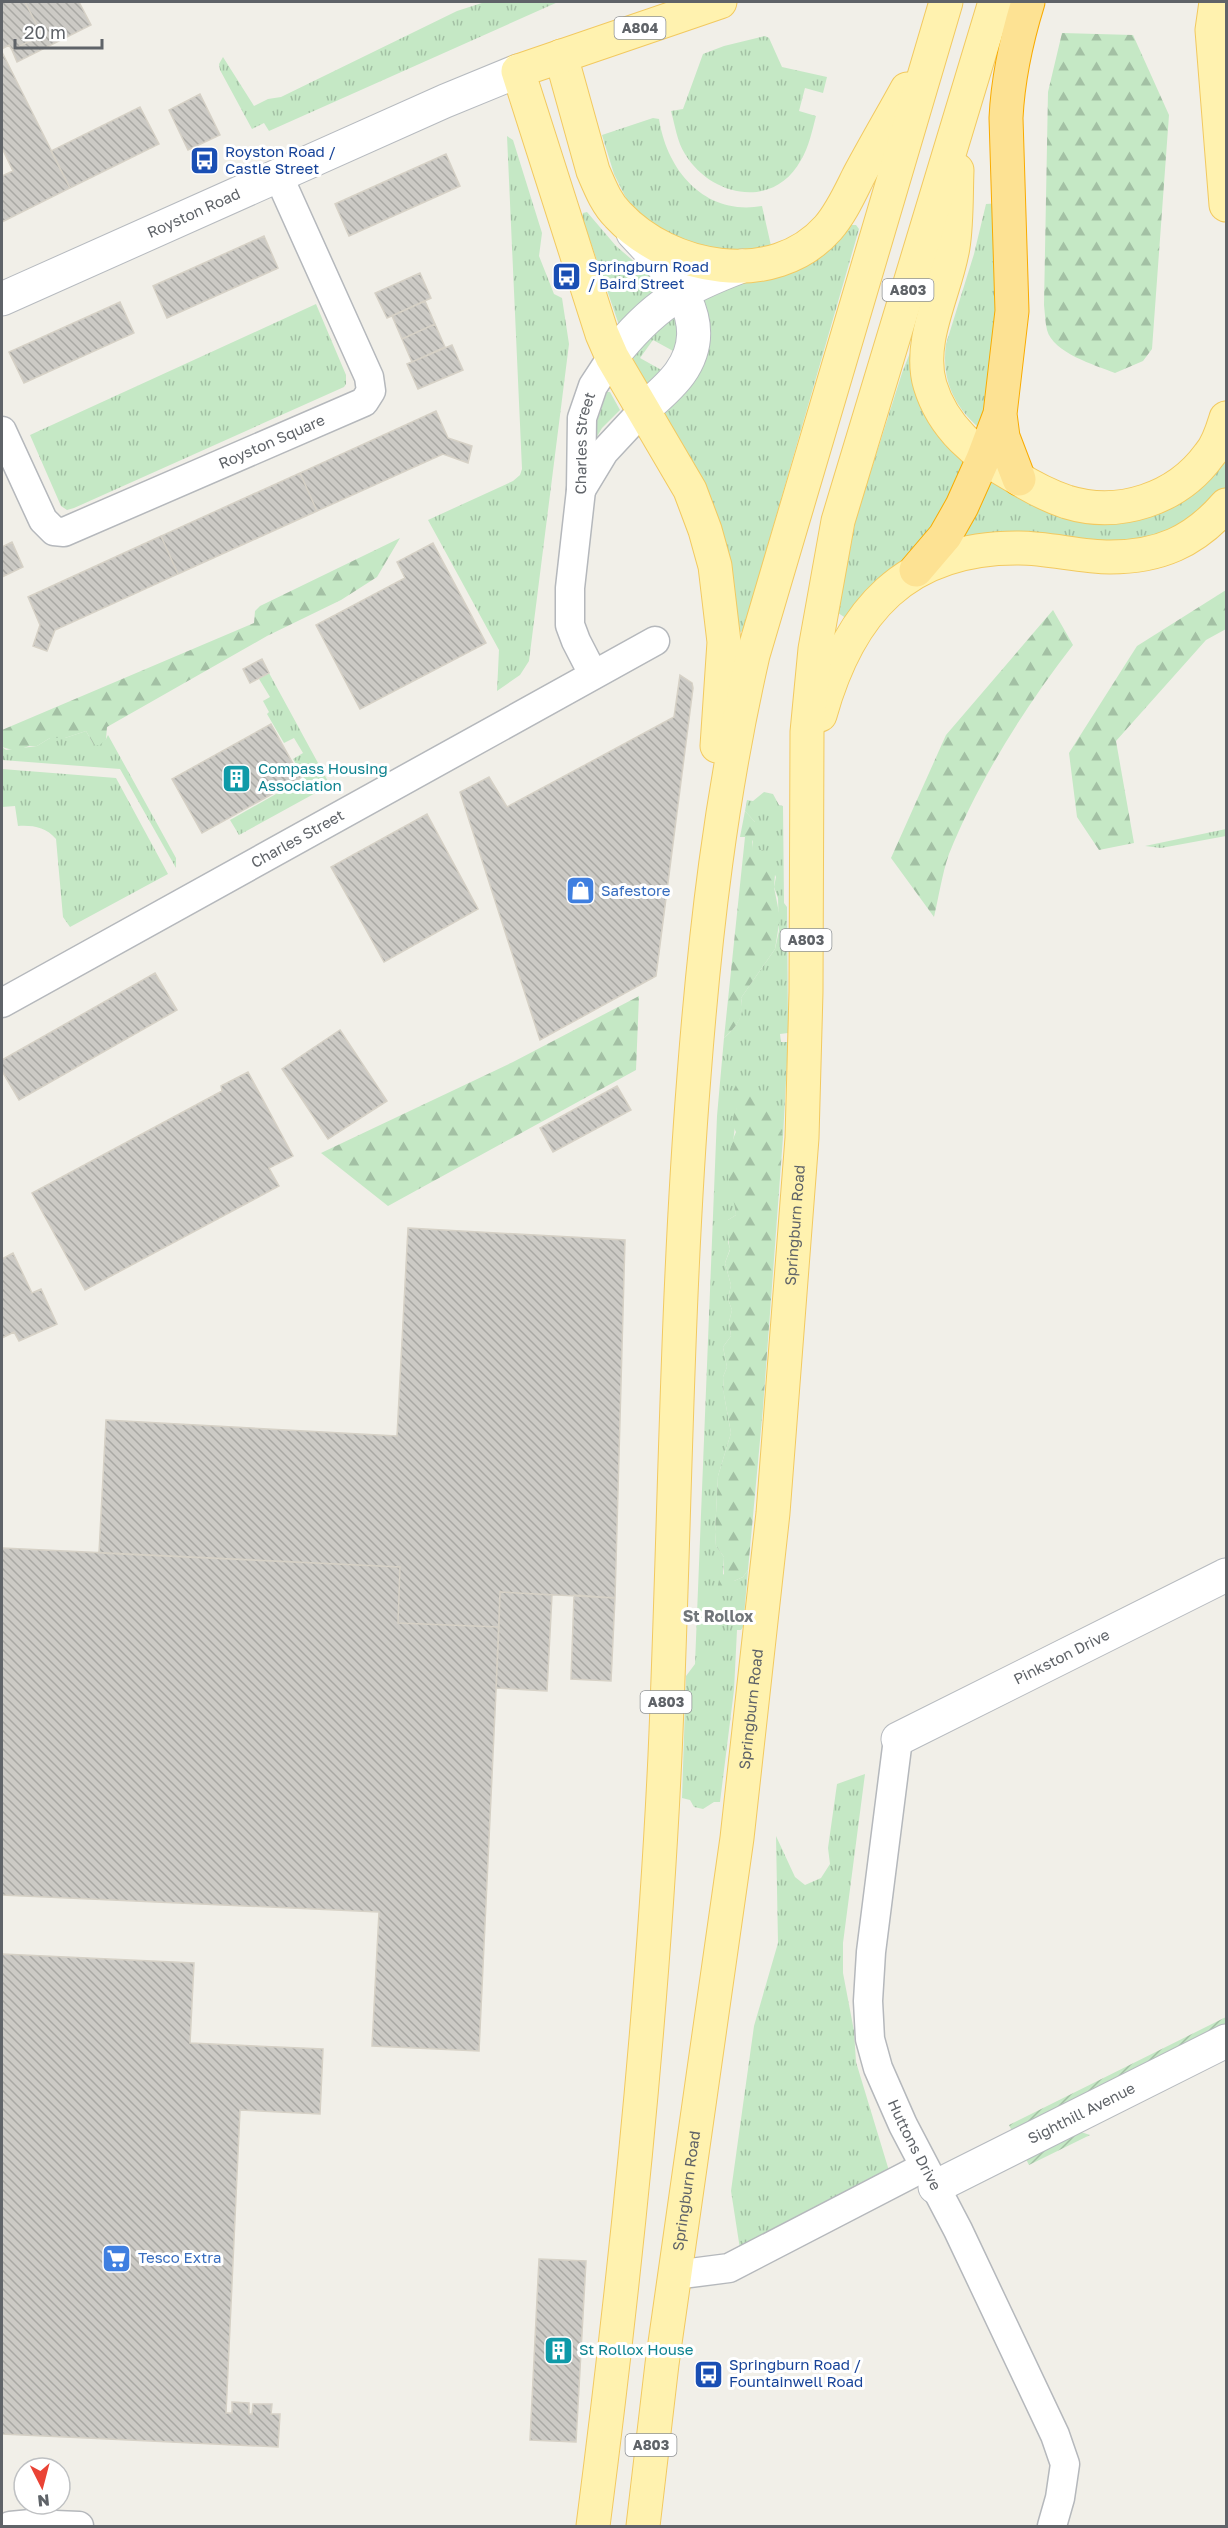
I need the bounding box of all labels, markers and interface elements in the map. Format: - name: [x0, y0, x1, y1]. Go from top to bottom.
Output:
- scale bar: [15, 12, 102, 50]
- road number: A804: [614, 17, 666, 39]
- text: 20 m: [24, 21, 66, 43]
- place label: Royston Road / Castle Street: [225, 142, 336, 177]
- bus stop icon: Royston Road / Castle Street: [188, 145, 220, 177]
- street label: Royston Road: [144, 184, 243, 241]
- place label: Springburn Road / Baird Street: [588, 257, 709, 292]
- bus stop icon: Springburn Road / Baird Street: [551, 260, 583, 292]
- road number: A803: [882, 279, 934, 301]
- street label: Charles Street: [571, 389, 598, 495]
- street label: Royston Square: [215, 410, 327, 472]
- place label: Compass Housing Association: [258, 759, 388, 794]
- building icon: Compass Housing Association: [221, 762, 253, 794]
- street label: Charles Street: [248, 805, 347, 871]
- shop icon: Safestore: [564, 875, 596, 907]
- place label: Safestore: [601, 881, 671, 899]
- road number: A803: [780, 929, 832, 951]
- street label: Springburn Road: [781, 1164, 808, 1286]
- district label: St Rollox: [683, 1606, 754, 1626]
- street label: Pinkston Drive: [1010, 1625, 1112, 1688]
- street label: Springburn Road: [735, 1648, 766, 1770]
- road number: A803: [640, 1691, 692, 1713]
- street label: Sighthill Avenue: [1025, 2078, 1138, 2147]
- street label: Huttons Drive: [885, 2096, 946, 2193]
- street label: Springburn Road: [668, 2129, 703, 2252]
- supermarket icon: Tesco Extra: [101, 2242, 133, 2274]
- place label: Tesco Extra: [138, 2248, 221, 2266]
- building icon: St Rollox House: [542, 2334, 574, 2366]
- place label: St Rollox House: [579, 2340, 694, 2358]
- place label: Springburn Road / Fountainwell Road: [729, 2355, 863, 2390]
- bus stop icon: Springburn Road / Fountainwell Road: [692, 2358, 724, 2390]
- road number: A803: [626, 2434, 676, 2456]
- north arrow: [12, 2456, 72, 2516]
- text: N: [36, 2490, 51, 2511]

